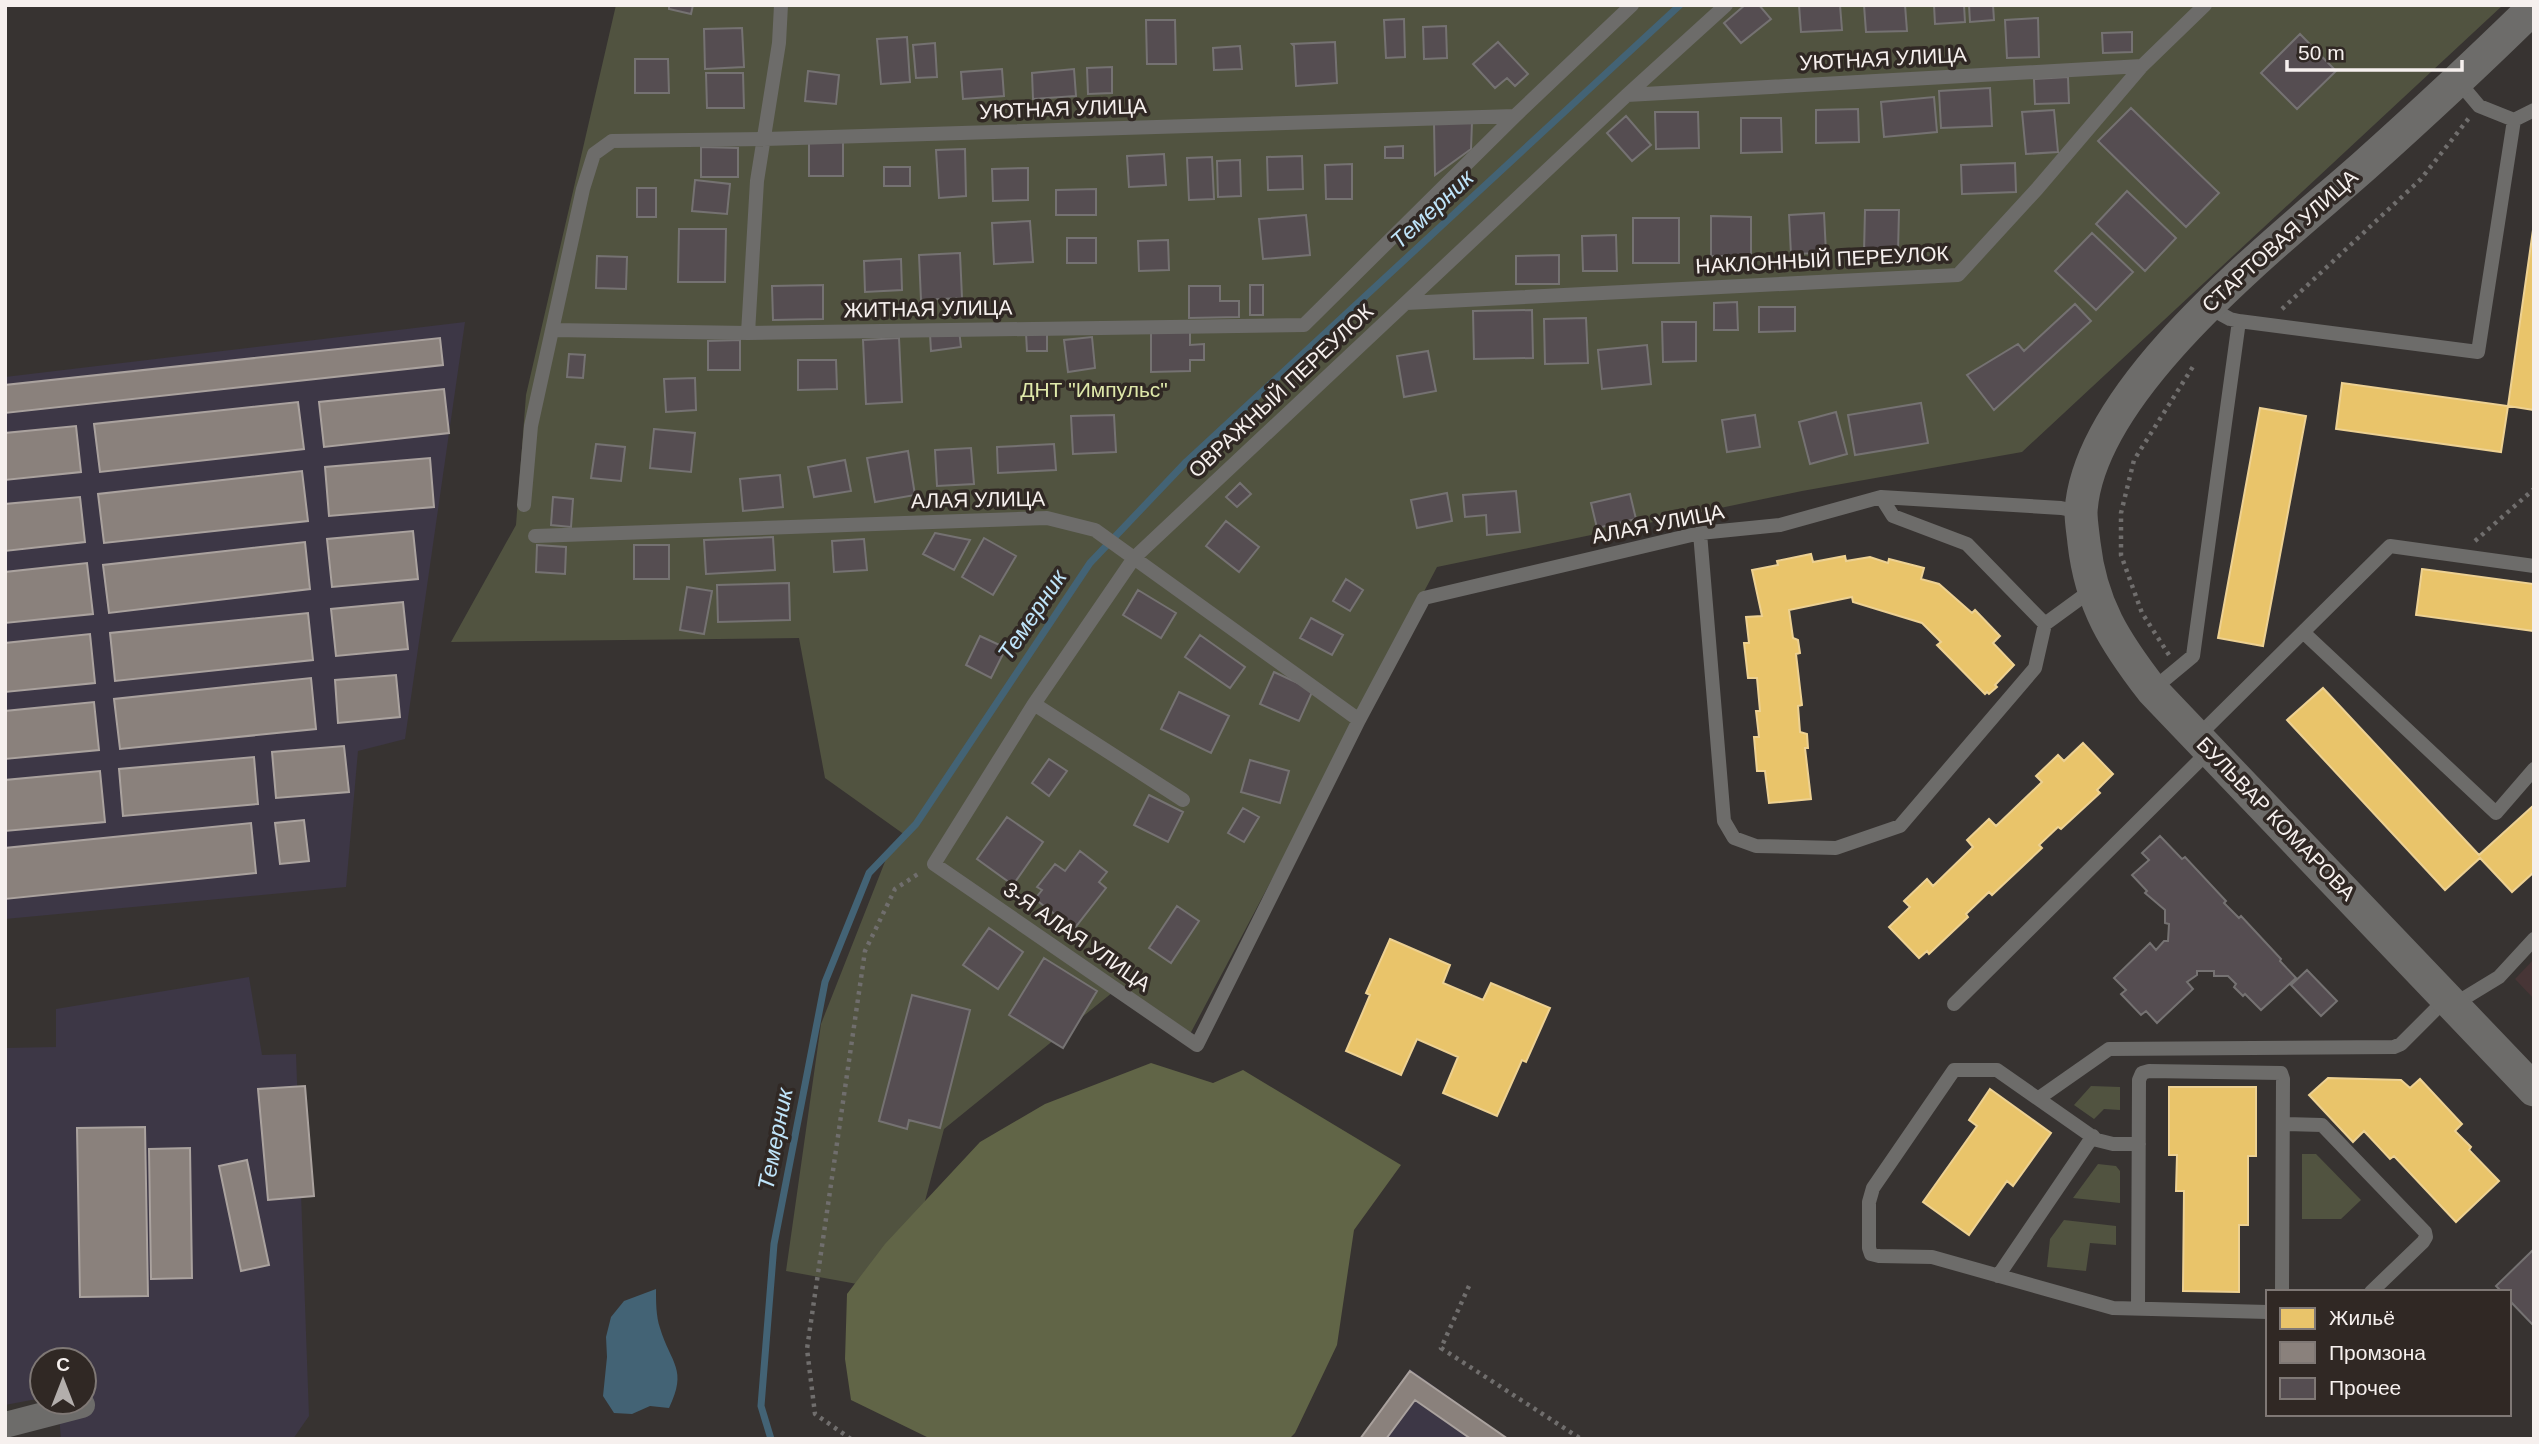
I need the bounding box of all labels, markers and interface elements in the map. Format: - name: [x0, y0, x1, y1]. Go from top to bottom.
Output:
- scale bar: [2287, 28, 2462, 72]
- text: 50 m: [2298, 41, 2345, 64]
- street label: УЮТНАЯ УЛИЦА: [1799, 43, 1967, 74]
- street label: УЮТНАЯ УЛИЦА: [979, 94, 1147, 123]
- water label: Темерник: [1385, 163, 1480, 254]
- street label: СТАРТОВАЯ УЛИЦА: [2197, 165, 2362, 317]
- street label: НАКЛОННЫЙ ПЕРЕУЛОК: [1695, 241, 1950, 278]
- street label: ЖИТНАЯ УЛИЦА: [844, 296, 1012, 321]
- street label: ОВРАЖНЫЙ ПЕРЕУЛОК: [1184, 299, 1378, 482]
- park label: ДНТ "Импульс": [1020, 378, 1168, 401]
- street label: АЛАЯ УЛИЦА: [911, 487, 1045, 512]
- street label: АЛАЯ УЛИЦА: [1590, 499, 1726, 548]
- water label: Темерник: [992, 564, 1072, 665]
- street label: БУЛЬВАР КОМАРОВА: [2192, 732, 2360, 905]
- street label: 3-Я АЛАЯ УЛИЦА: [999, 877, 1155, 996]
- water label: Темерник: [752, 1085, 798, 1192]
- legend: [2266, 1290, 2511, 1416]
- text: Жильё: [2329, 1306, 2395, 1329]
- text: Промзона: [2329, 1341, 2426, 1364]
- north arrow: [28, 1346, 98, 1416]
- text: С: [56, 1354, 70, 1375]
- text: Прочее: [2329, 1376, 2401, 1399]

